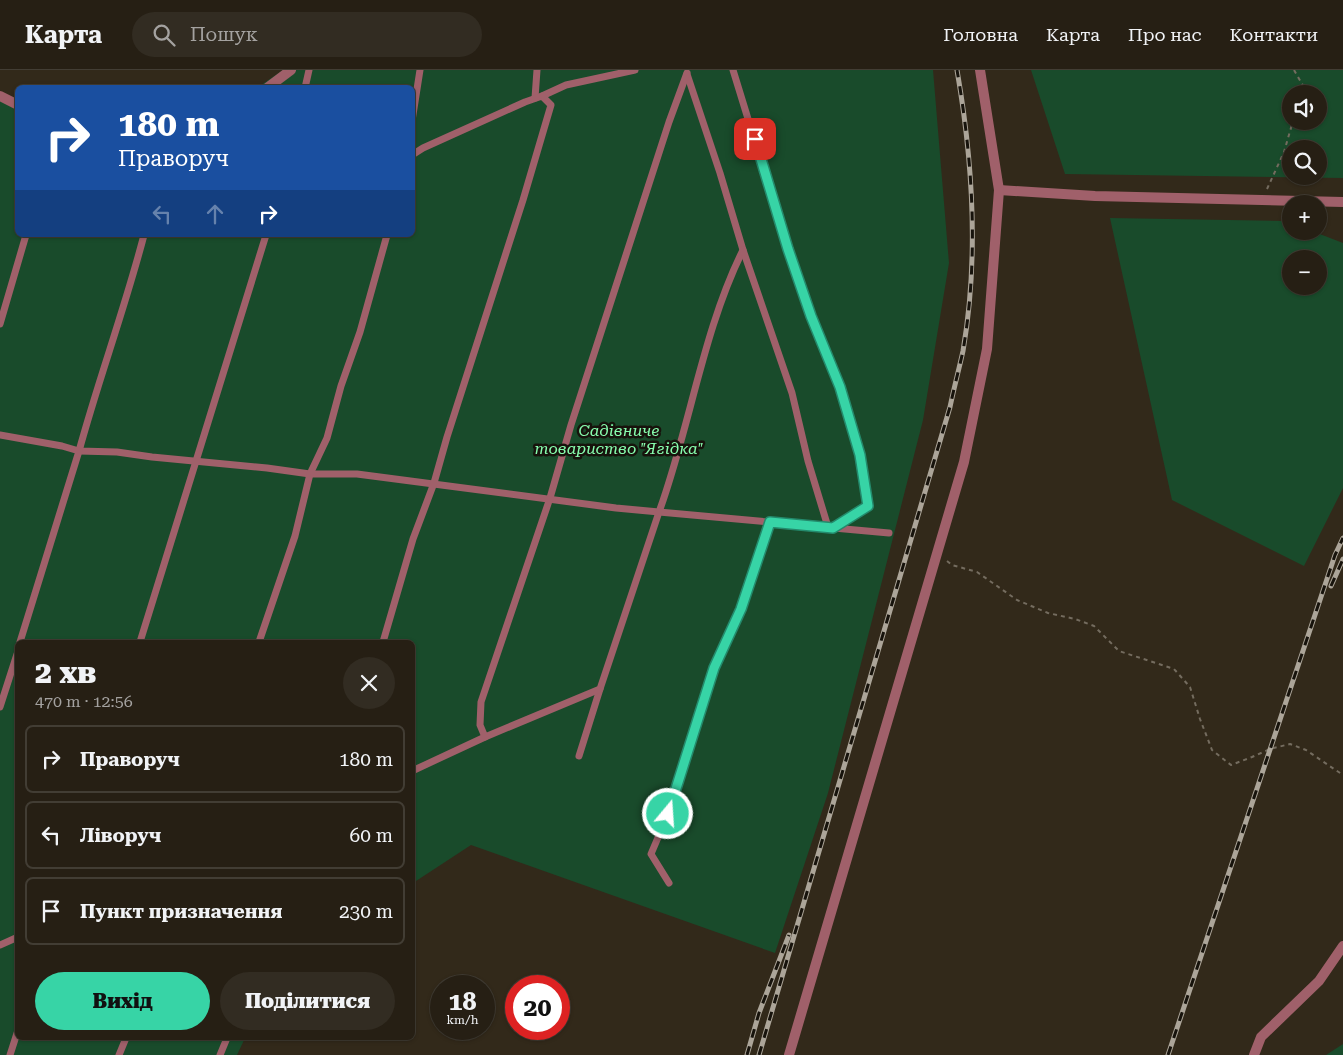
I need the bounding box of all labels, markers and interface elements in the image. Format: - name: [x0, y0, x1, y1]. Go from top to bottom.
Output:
- search box: [132, 12, 482, 57]
- text: Карта: [25, 21, 102, 49]
- icon: search: [150, 21, 178, 49]
- text: Пошук: [190, 23, 258, 46]
- text: Головна: [943, 24, 1018, 45]
- text: Карта: [1046, 24, 1100, 45]
- text: Про нас: [1128, 24, 1201, 45]
- text: Контакти: [1229, 24, 1318, 45]
- map controls: [1282, 85, 1327, 295]
- button: sound: [1282, 85, 1327, 130]
- text: 180 m: [118, 104, 219, 145]
- icon: right: [35, 105, 100, 170]
- pin: [734, 118, 776, 160]
- icon: arrive: [741, 125, 769, 153]
- button: search: [1282, 140, 1327, 185]
- text: Праворуч: [118, 146, 229, 171]
- button: +: [1282, 195, 1327, 240]
- icon: left: [148, 200, 176, 228]
- icon: ahead: [201, 200, 229, 228]
- icon: right: [254, 200, 282, 228]
- button: −: [1282, 250, 1327, 295]
- park label: Садівниче товариство "Ягідка": [534, 421, 704, 458]
- text: 2 хв: [35, 655, 96, 690]
- button: close: [343, 657, 395, 709]
- text: 470 m · 12:56: [35, 692, 133, 711]
- icon: right: [37, 745, 65, 773]
- text: Праворуч: [80, 748, 180, 771]
- text: 180 m: [339, 748, 393, 771]
- position arrow: [641, 787, 693, 839]
- icon: left: [37, 821, 65, 849]
- text: Ліворуч: [80, 824, 161, 847]
- text: 60 m: [350, 824, 393, 847]
- icon: arrive: [37, 897, 65, 925]
- text: Пункт призначення: [80, 900, 282, 923]
- text: 230 m: [339, 900, 393, 923]
- button: Вихід: [35, 972, 210, 1030]
- button: Поділитися: [220, 972, 395, 1030]
- speed limit sign: 20: [505, 975, 570, 1040]
- text: 18: [448, 987, 477, 1016]
- text: km/h: [446, 1013, 479, 1027]

